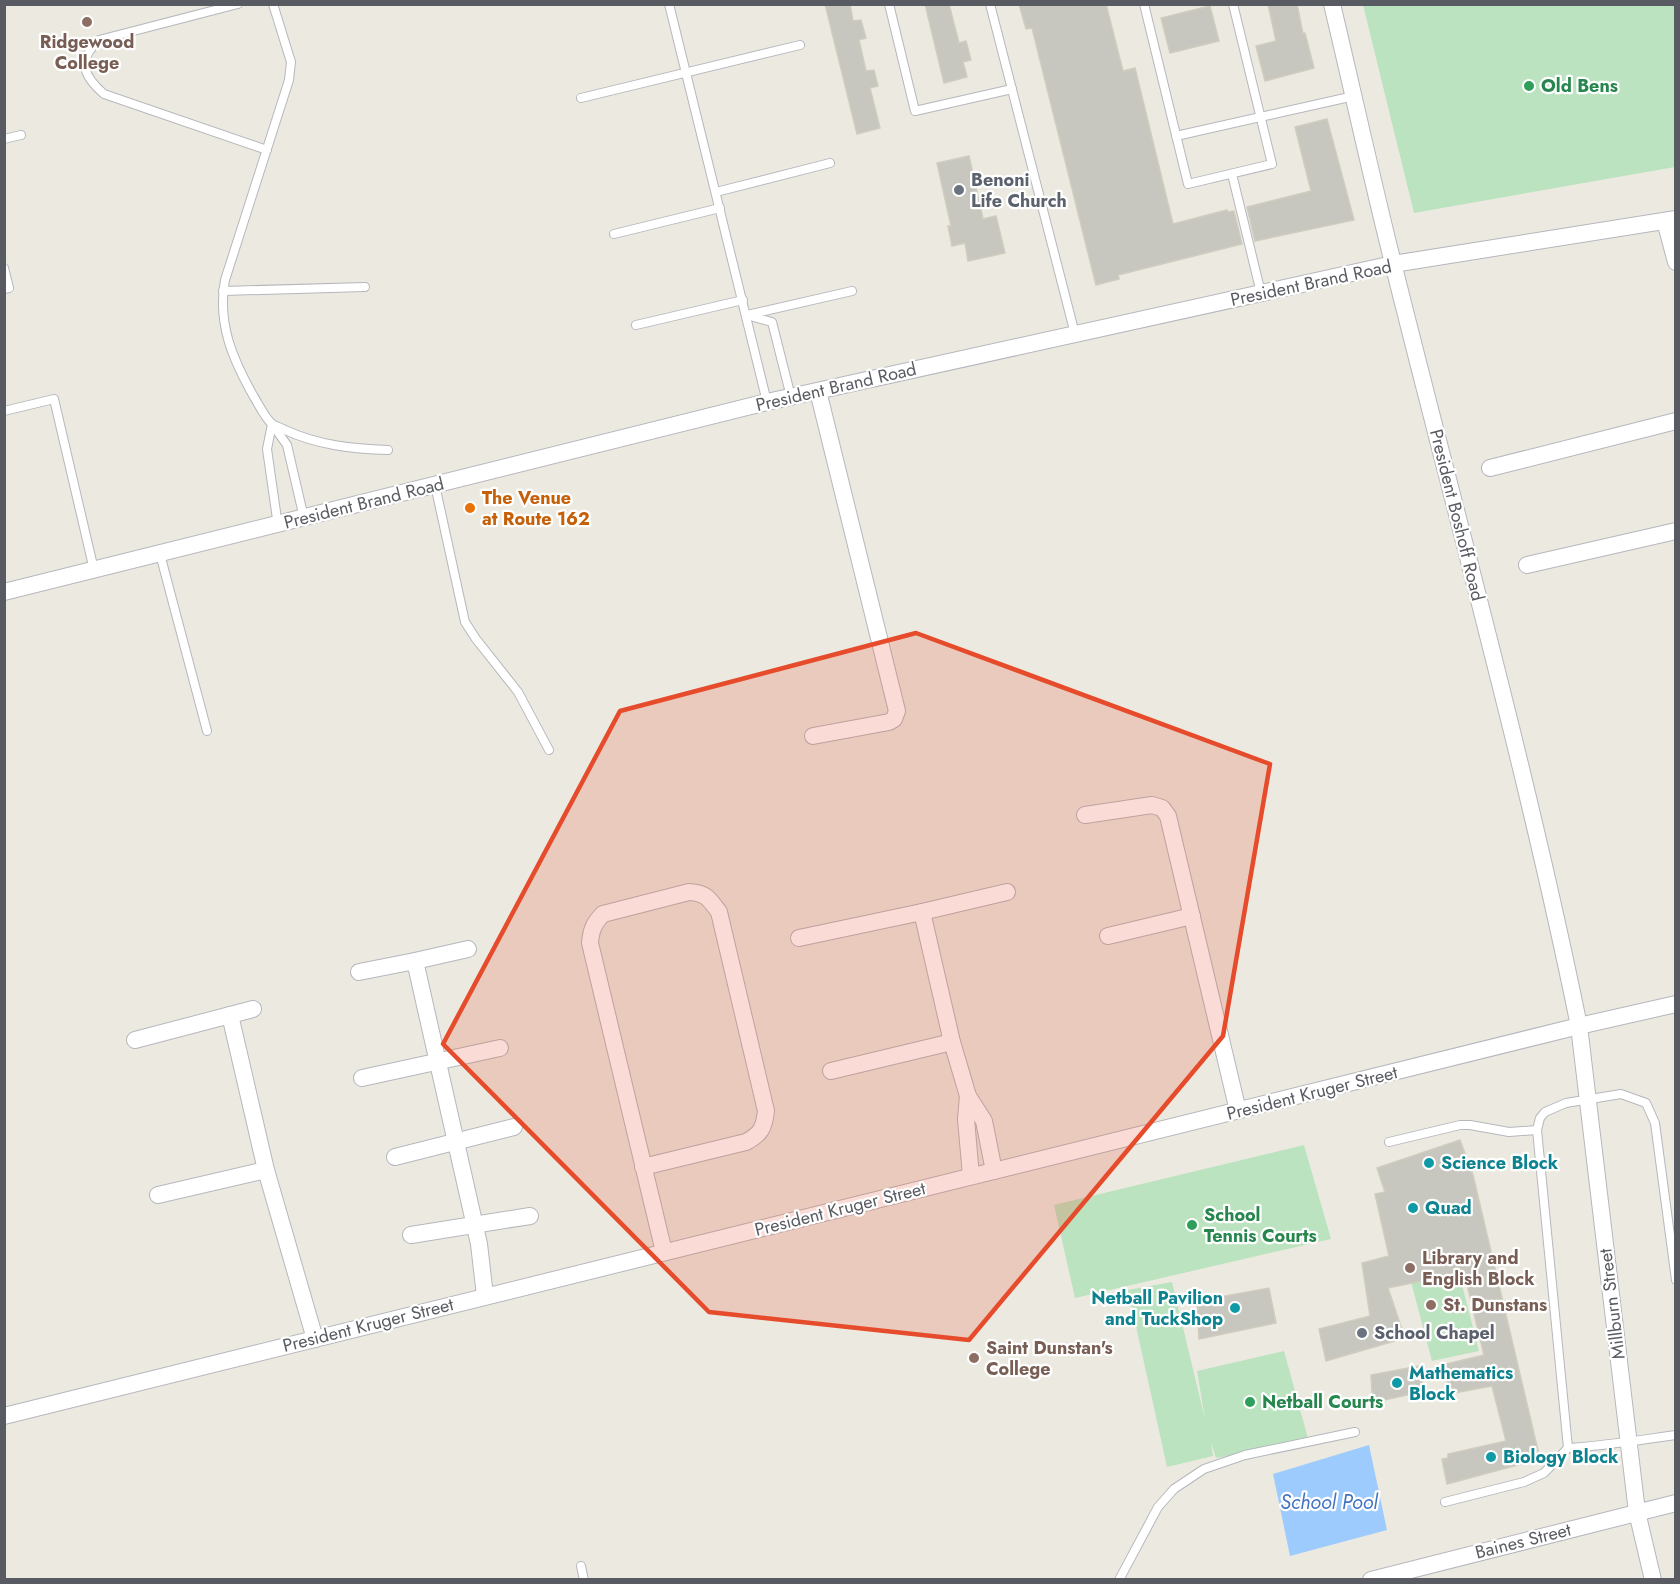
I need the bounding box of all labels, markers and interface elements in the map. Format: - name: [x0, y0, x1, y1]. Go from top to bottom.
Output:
- marker: Ridgewood College: [80, 15, 94, 29]
- place label: Ridgewood College: [40, 29, 134, 76]
- place label: Old Bens: [1541, 73, 1618, 99]
- marker: Old Bens: [1522, 79, 1536, 93]
- place label: Benoni Life Church: [971, 167, 1067, 214]
- marker: Benoni Life Church: [952, 183, 966, 197]
- street label: President Brand Road: [1228, 253, 1394, 313]
- street label: President Brand Road: [753, 356, 919, 418]
- street label: President Boshoff Road: [1423, 426, 1491, 604]
- street label: President Brand Road: [281, 471, 447, 535]
- place label: The Venue at Route 162: [482, 485, 590, 532]
- marker: The Venue at Route 162: [463, 501, 477, 515]
- street label: President Kruger Street: [1224, 1059, 1401, 1127]
- place label: Science Block: [1441, 1150, 1559, 1176]
- marker: Science Block: [1422, 1156, 1436, 1170]
- street label: President Kruger Street: [752, 1175, 929, 1243]
- place label: Quad: [1425, 1195, 1472, 1221]
- marker: Quad: [1406, 1201, 1420, 1215]
- place label: School Tennis Courts: [1204, 1202, 1317, 1249]
- marker: School Tennis Courts: [1185, 1218, 1199, 1232]
- place label: Library and English Block: [1422, 1245, 1535, 1292]
- street label: Millburn Street: [1592, 1247, 1632, 1361]
- marker: Library and English Block: [1403, 1261, 1417, 1275]
- place label: Netball Pavilion and TuckShop: [1091, 1285, 1223, 1332]
- street label: President Kruger Street: [280, 1291, 457, 1359]
- place label: St. Dunstans: [1443, 1292, 1547, 1318]
- marker: St. Dunstans: [1424, 1298, 1438, 1312]
- marker: Netball Pavilion and TuckShop: [1228, 1301, 1242, 1315]
- place label: School Chapel: [1374, 1320, 1495, 1346]
- marker: School Chapel: [1355, 1326, 1369, 1340]
- place label: Saint Dunstan's College: [986, 1335, 1113, 1382]
- marker: Saint Dunstan's College: [967, 1351, 981, 1365]
- place label: Mathematics Block: [1409, 1360, 1513, 1407]
- marker: Mathematics Block: [1390, 1376, 1404, 1390]
- place label: Netball Courts: [1262, 1389, 1383, 1415]
- marker: Netball Courts: [1243, 1395, 1257, 1409]
- place label: Biology Block: [1503, 1444, 1619, 1470]
- marker: Biology Block: [1484, 1450, 1498, 1464]
- water label: School Pool: [1280, 1488, 1379, 1517]
- street label: Baines Street: [1472, 1516, 1574, 1565]

